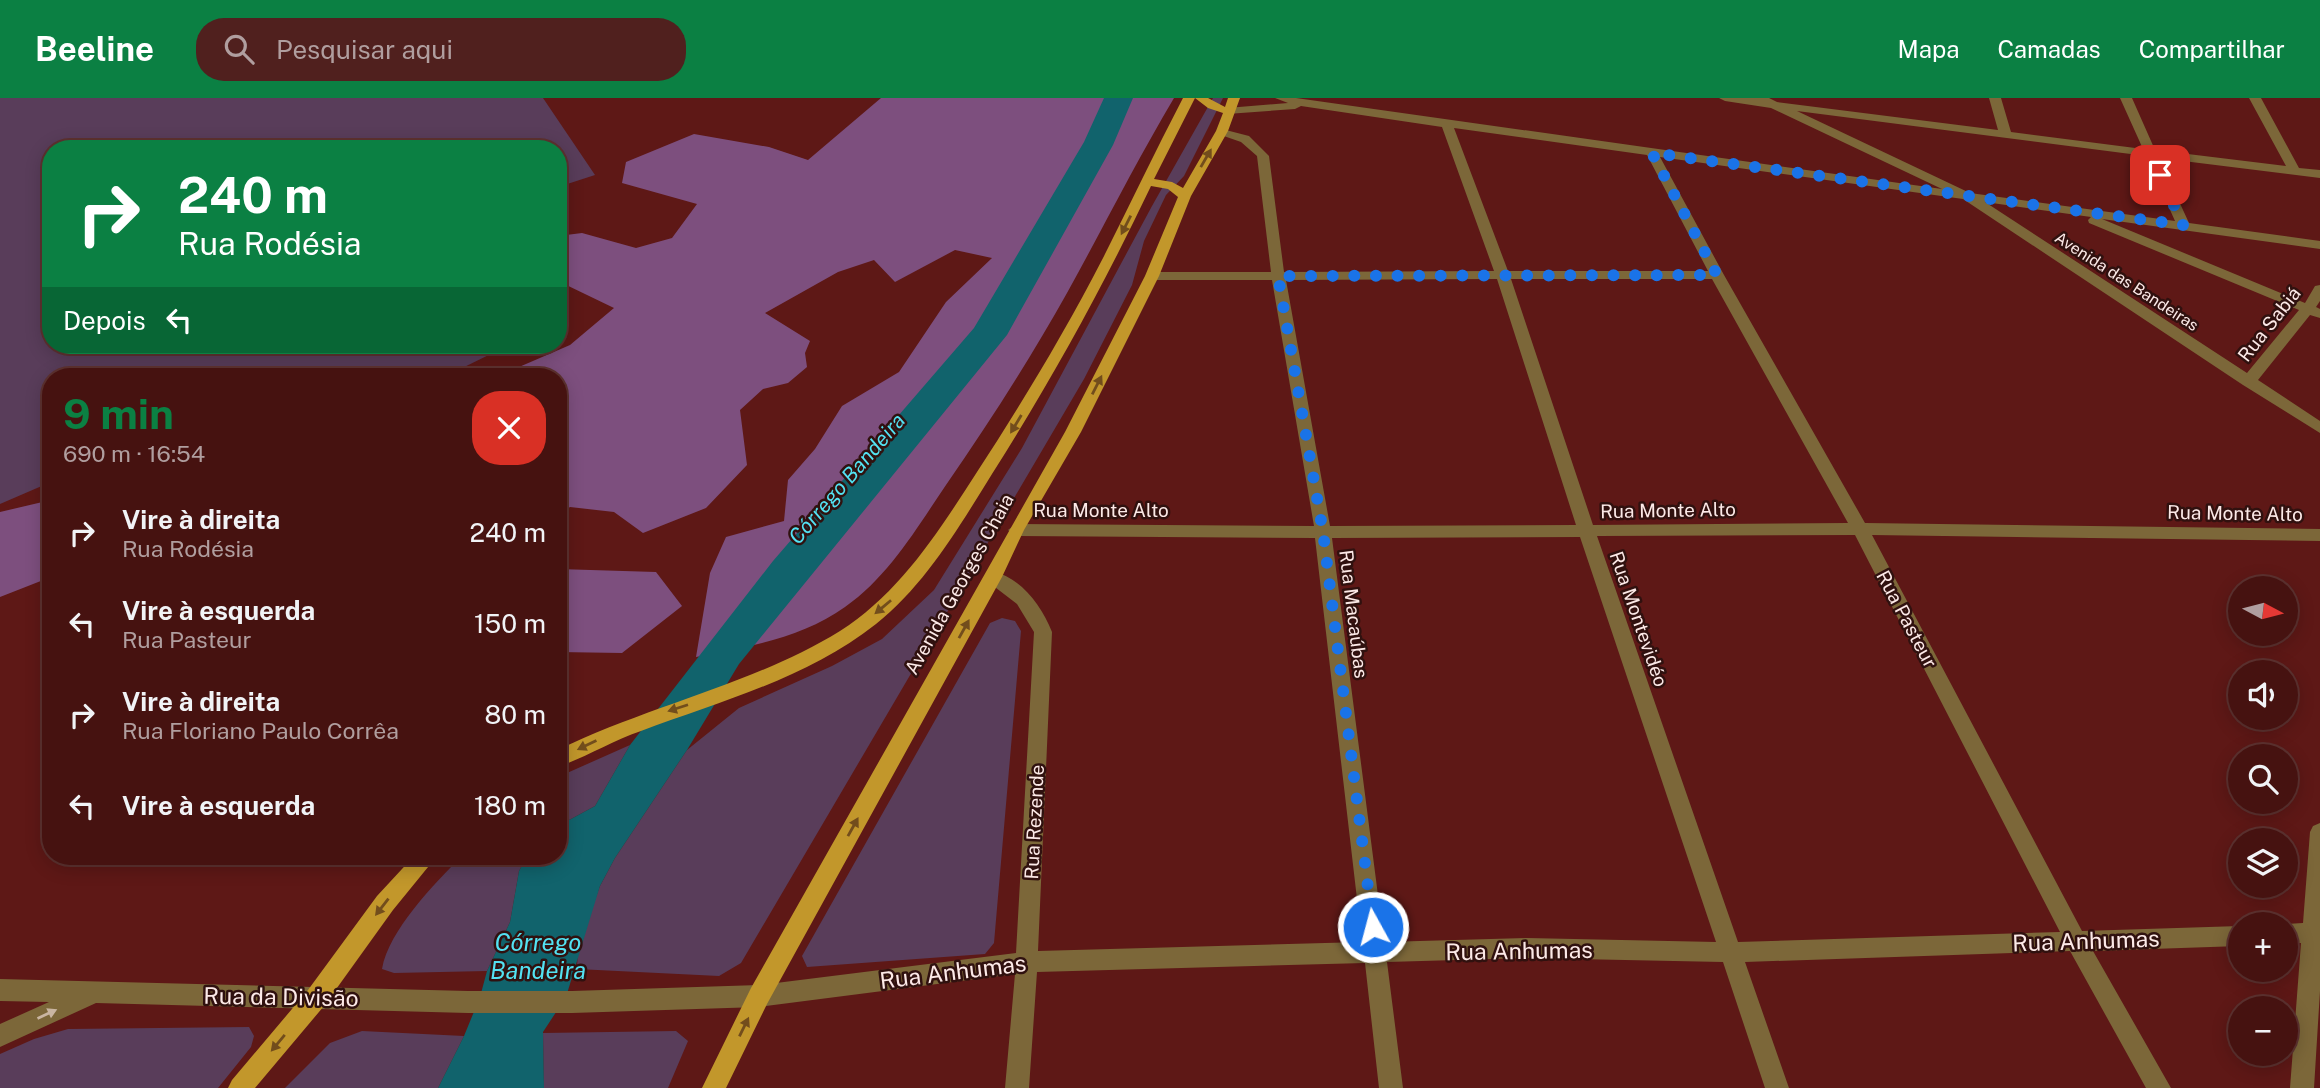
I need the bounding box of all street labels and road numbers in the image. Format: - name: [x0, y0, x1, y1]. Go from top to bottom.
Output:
- street label: Avenida das Bandeiras: [2051, 228, 2202, 335]
- street label: Rua Sabiá: [2233, 282, 2305, 366]
- street label: Avenida Georges Chaia: [900, 490, 1018, 678]
- street label: Rua Monte Alto: [1600, 498, 1736, 522]
- street label: Rua Monte Alto: [1033, 499, 1169, 521]
- street label: Rua Monte Alto: [2167, 501, 2303, 525]
- street label: Rua Montevidéo: [1606, 548, 1672, 690]
- street label: Rua Macaúbas: [1335, 549, 1373, 679]
- street label: Rua Pasteur: [1872, 567, 1942, 671]
- street label: Rua Rezende: [1020, 764, 1048, 880]
- street label: Rua Anhumas: [2012, 924, 2160, 957]
- street label: Rua Anhumas: [1445, 936, 1593, 965]
- street label: Rua Anhumas: [878, 949, 1028, 994]
- street label: Rua da Divisão: [203, 982, 359, 1011]

